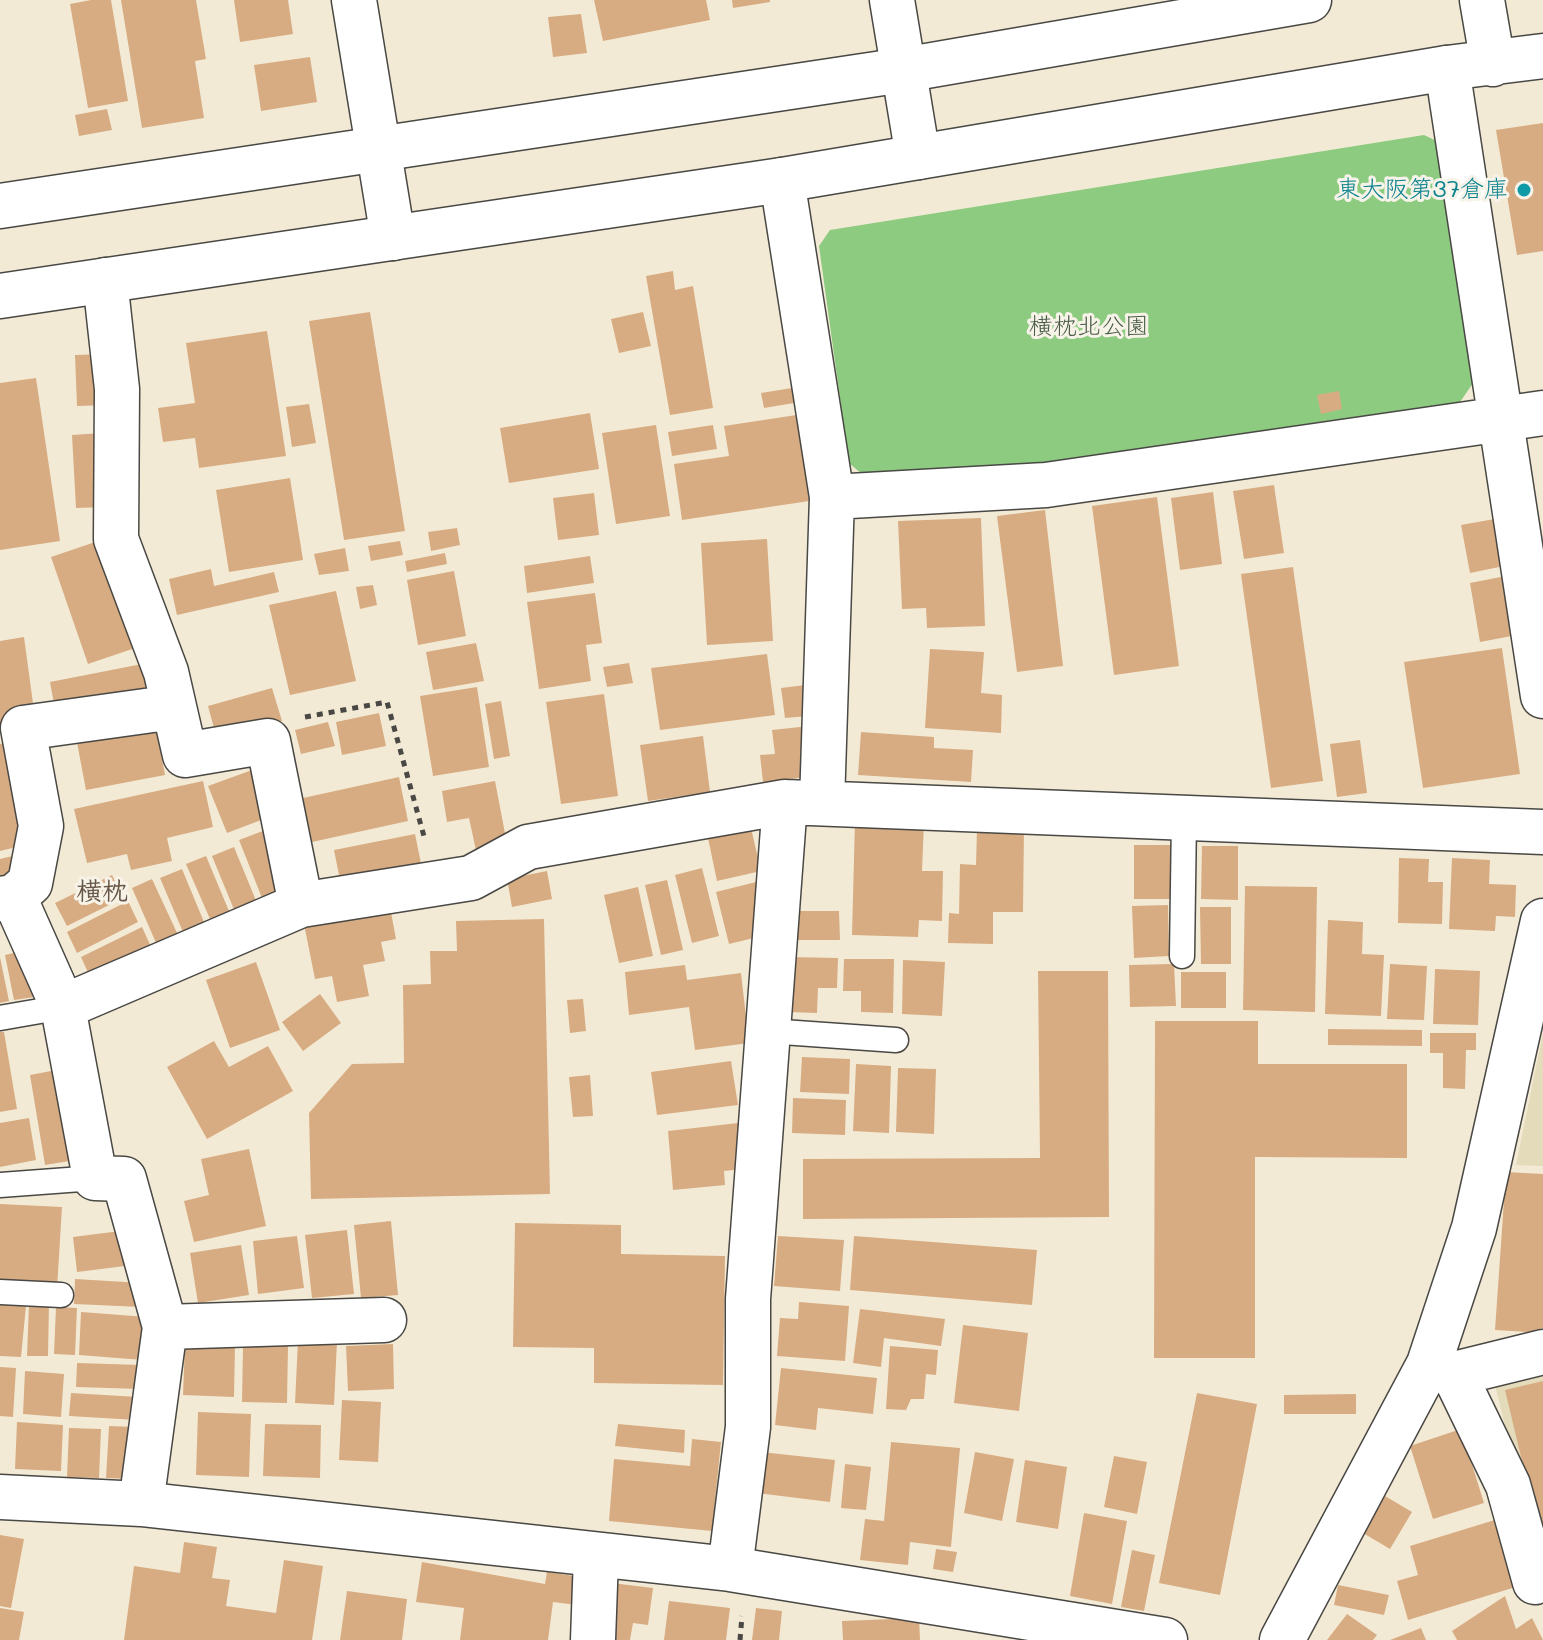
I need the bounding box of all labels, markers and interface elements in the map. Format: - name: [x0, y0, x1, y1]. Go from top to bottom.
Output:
- place label: 東大阪第37倉庫: [1337, 176, 1508, 204]
- marker: 東大阪第37倉庫: [1515, 181, 1533, 199]
- park label: 横枕北公園: [1029, 313, 1149, 341]
- district label: 横枕: [76, 876, 128, 908]

